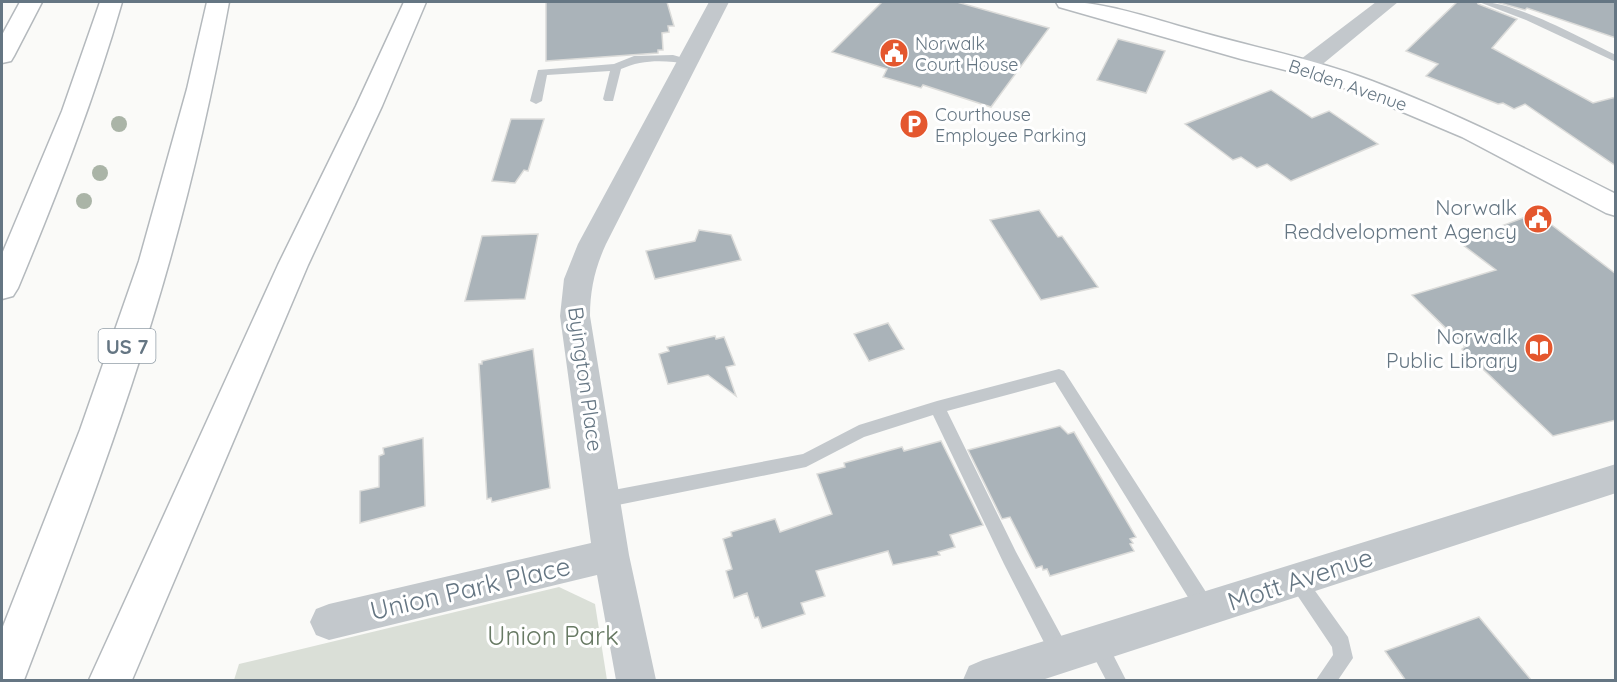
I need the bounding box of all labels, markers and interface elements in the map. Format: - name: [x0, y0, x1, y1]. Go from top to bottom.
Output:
- place label: Norwalk Court House: [915, 32, 1019, 76]
- public building icon: Norwalk Court House: [878, 37, 910, 69]
- street label: Belden Avenue: [1286, 54, 1410, 116]
- place label: Courthouse Employee Parking: [935, 103, 1086, 147]
- parking icon: Courthouse Employee Parking: [898, 108, 930, 140]
- place label: Norwalk Reddvelopment Agency: [1284, 194, 1517, 244]
- public building icon: Norwalk Reddvelopment Agency: [1522, 203, 1554, 235]
- street label: Byington Place: [563, 305, 609, 453]
- place label: Norwalk Public Library: [1386, 323, 1518, 373]
- road number: US 7: [98, 329, 156, 363]
- library icon: Norwalk Public Library: [1523, 332, 1555, 364]
- street label: Mott Avenue: [1223, 540, 1377, 618]
- street label: Union Park Place: [367, 549, 573, 627]
- park label: Union Park: [487, 619, 619, 652]

